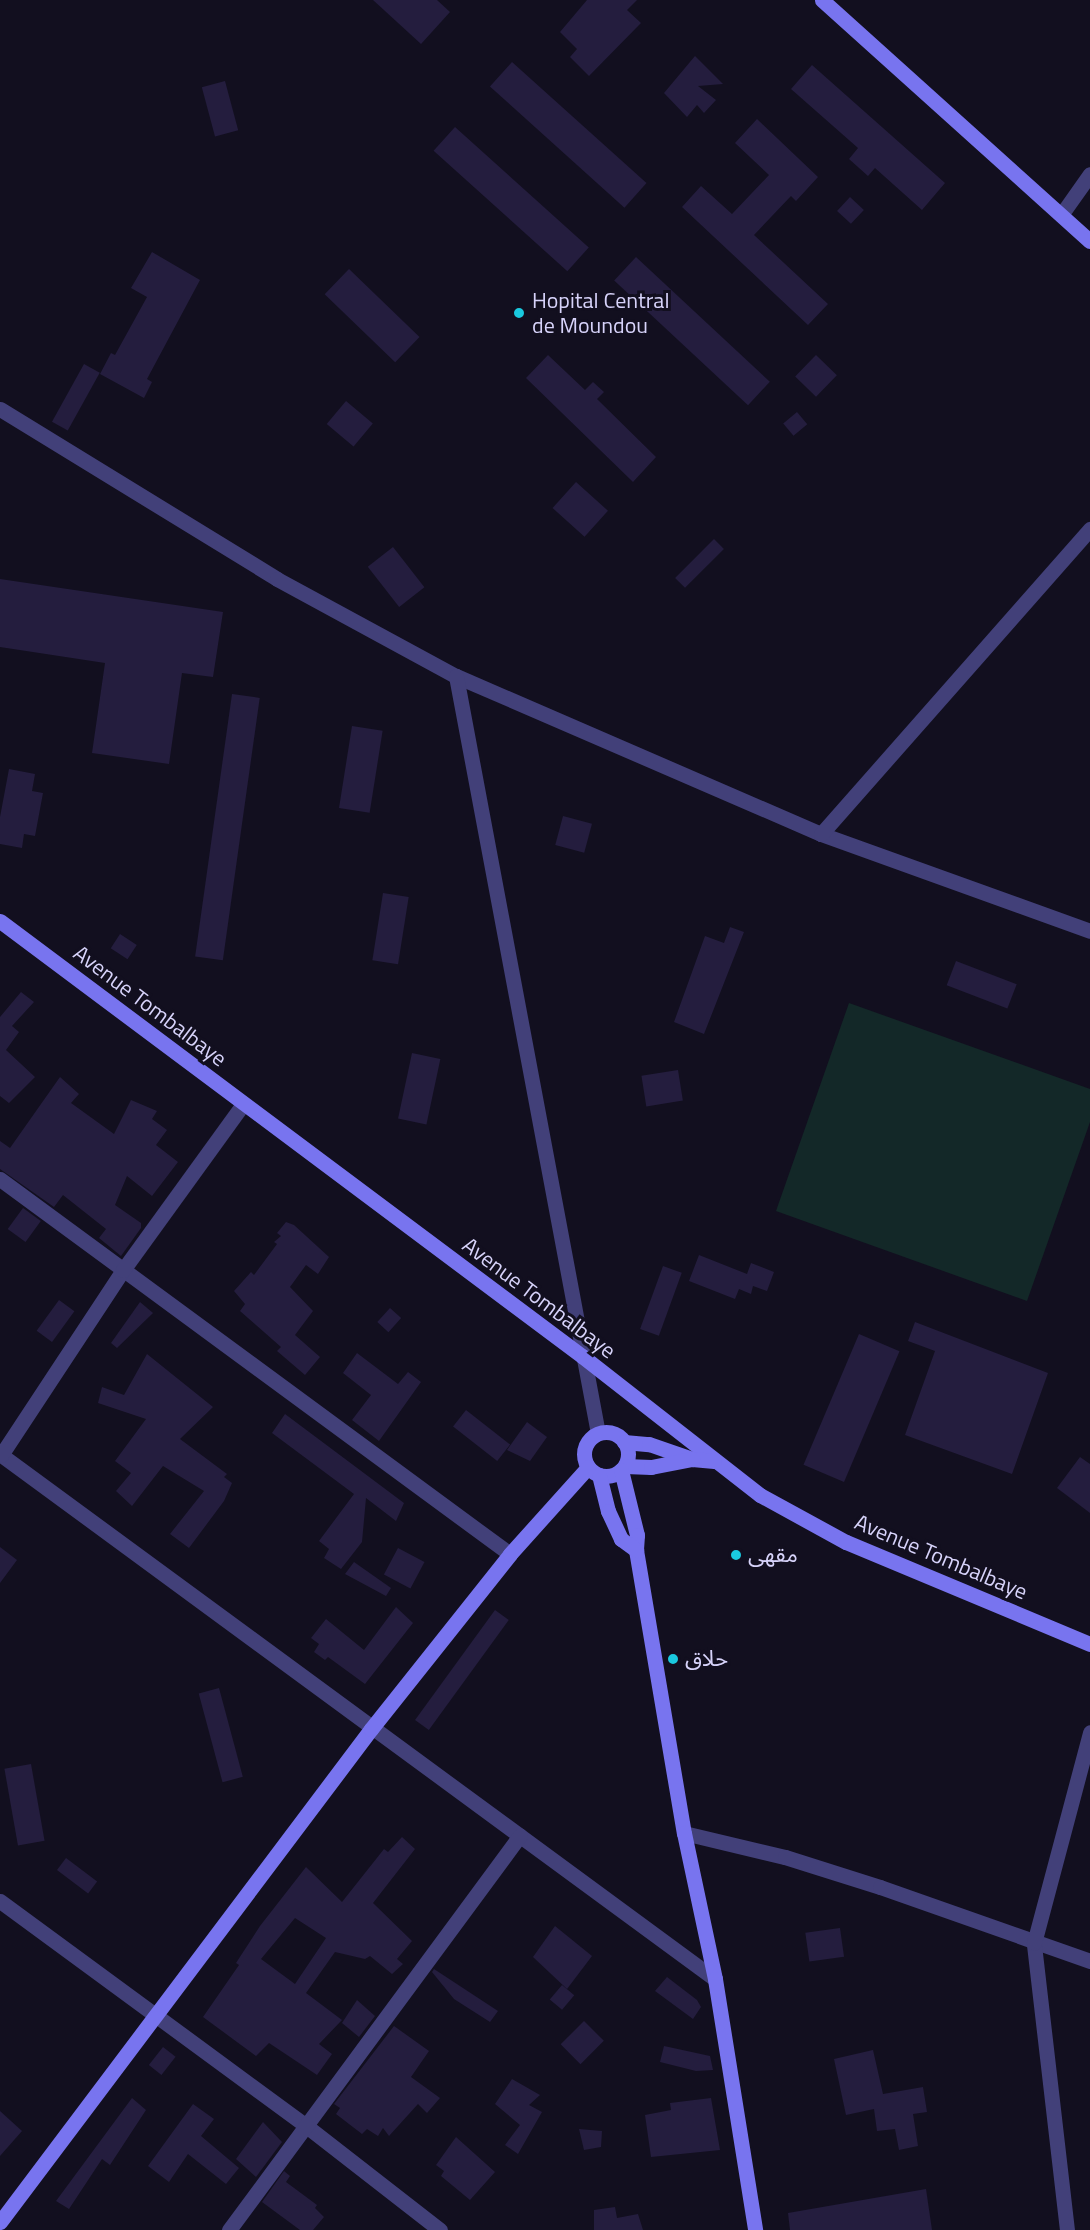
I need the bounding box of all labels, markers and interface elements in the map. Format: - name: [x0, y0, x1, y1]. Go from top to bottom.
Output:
- place label: Hopital Central de Moundou: [532, 287, 669, 338]
- marker: Hopital Central de Moundou: [510, 304, 528, 322]
- street label: Avenue Tombalbaye: [68, 940, 232, 1072]
- street label: Avenue Tombalbaye: [457, 1232, 621, 1364]
- street label: Avenue Tombalbaye: [851, 1509, 1031, 1605]
- place label: مقهى: [748, 1542, 798, 1568]
- marker: مقهى: [729, 1548, 743, 1562]
- place label: حلاق: [685, 1646, 728, 1672]
- marker: حلاق: [666, 1652, 680, 1666]

